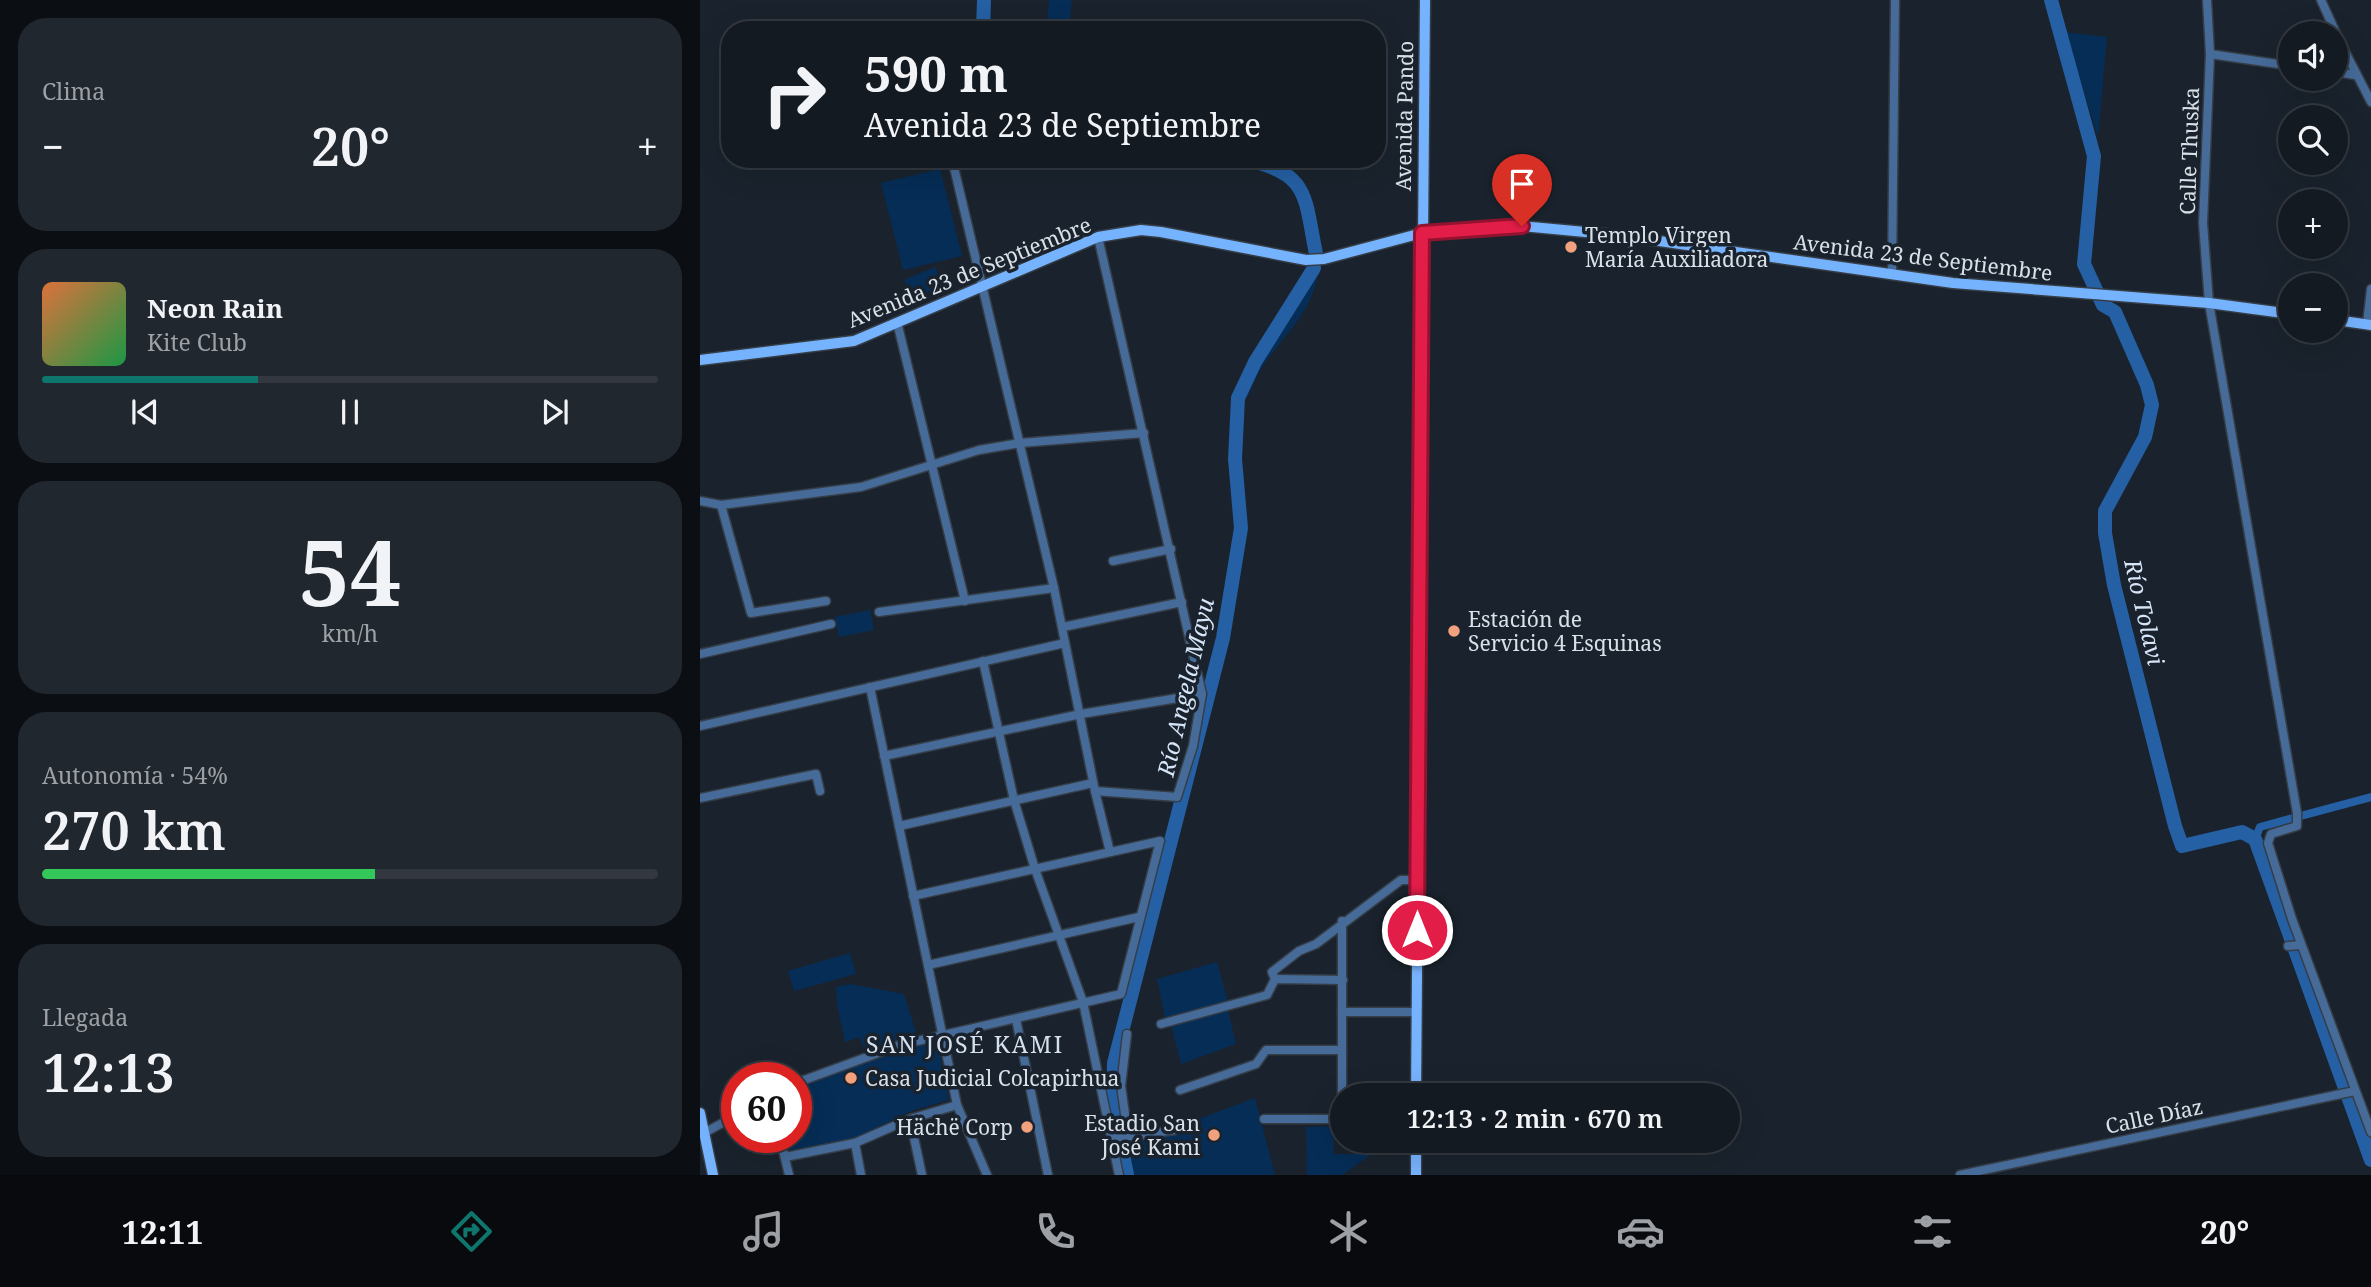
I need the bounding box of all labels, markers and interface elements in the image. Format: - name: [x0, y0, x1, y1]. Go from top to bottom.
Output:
- map controls: [2278, 21, 2348, 343]
- button: sound: [2278, 21, 2348, 91]
- text: 590 m: [864, 40, 1008, 106]
- street label: Avenida Pando: [1389, 41, 1419, 191]
- icon: right: [749, 49, 840, 140]
- text: Clima: [42, 75, 105, 107]
- street label: Calle Thuska: [2173, 87, 2205, 215]
- text: Avenida 23 de Septiembre: [864, 103, 1261, 146]
- button: search: [2278, 105, 2348, 175]
- text: 20°: [311, 110, 390, 181]
- text: −: [42, 120, 64, 172]
- text: +: [637, 120, 658, 172]
- pin: [1492, 154, 1552, 226]
- icon: arrive: [1503, 165, 1541, 203]
- button: +: [2278, 189, 2348, 259]
- street label: Avenida 23 de Septiembre: [843, 210, 1095, 334]
- place label: Templo Virgen María Auxiliadora: [1585, 221, 1768, 273]
- street label: Avenida 23 de Septiembre: [1792, 227, 2054, 287]
- marker: Templo Virgen María Auxiliadora: [1563, 239, 1579, 255]
- button: −: [2278, 273, 2348, 343]
- text: Neon Rain: [147, 290, 283, 326]
- text: Kite Club: [147, 326, 247, 358]
- icon: previous: [126, 393, 164, 431]
- icon: pause: [331, 393, 369, 431]
- icon: next: [536, 393, 574, 431]
- text: 54: [299, 509, 401, 633]
- water label: Río Tolavi: [2117, 555, 2173, 668]
- water label: Río Angela Mayu: [1149, 594, 1221, 780]
- place label: Estación de Servicio 4 Esquinas: [1468, 605, 1662, 657]
- text: km/h: [322, 617, 378, 649]
- marker: Estación de Servicio 4 Esquinas: [1446, 623, 1462, 639]
- text: Autonomía · 54%: [42, 759, 228, 791]
- text: 270 km: [42, 794, 226, 865]
- position arrow: [1380, 893, 1454, 967]
- text: Llegada: [42, 1001, 128, 1033]
- district label: SAN JOSÉ KAMI: [866, 1028, 1064, 1060]
- text: 12:13: [42, 1036, 175, 1107]
- speed limit sign: 60: [721, 1062, 812, 1153]
- place label: Casa Judicial Colcapirhua: [865, 1064, 1119, 1092]
- marker: Casa Judicial Colcapirhua: [843, 1070, 859, 1086]
- street label: Calle Díaz: [2103, 1092, 2205, 1140]
- text: 12:13 · 2 min · 670 m: [1407, 1100, 1663, 1136]
- place label: Estadio San José Kami: [1084, 1109, 1200, 1161]
- place label: Hächë Corp: [896, 1113, 1013, 1141]
- marker: Hächë Corp: [1019, 1119, 1035, 1135]
- marker: Estadio San José Kami: [1206, 1127, 1222, 1143]
- icon: directions: [447, 1207, 496, 1256]
- icon: music: [739, 1207, 788, 1256]
- icon: phone: [1031, 1207, 1080, 1256]
- icon: climate: [1324, 1207, 1373, 1256]
- icon: car: [1616, 1207, 1665, 1256]
- icon: filters: [1908, 1207, 1957, 1256]
- text: 12:11: [122, 1210, 204, 1253]
- text: 20°: [2200, 1210, 2249, 1253]

